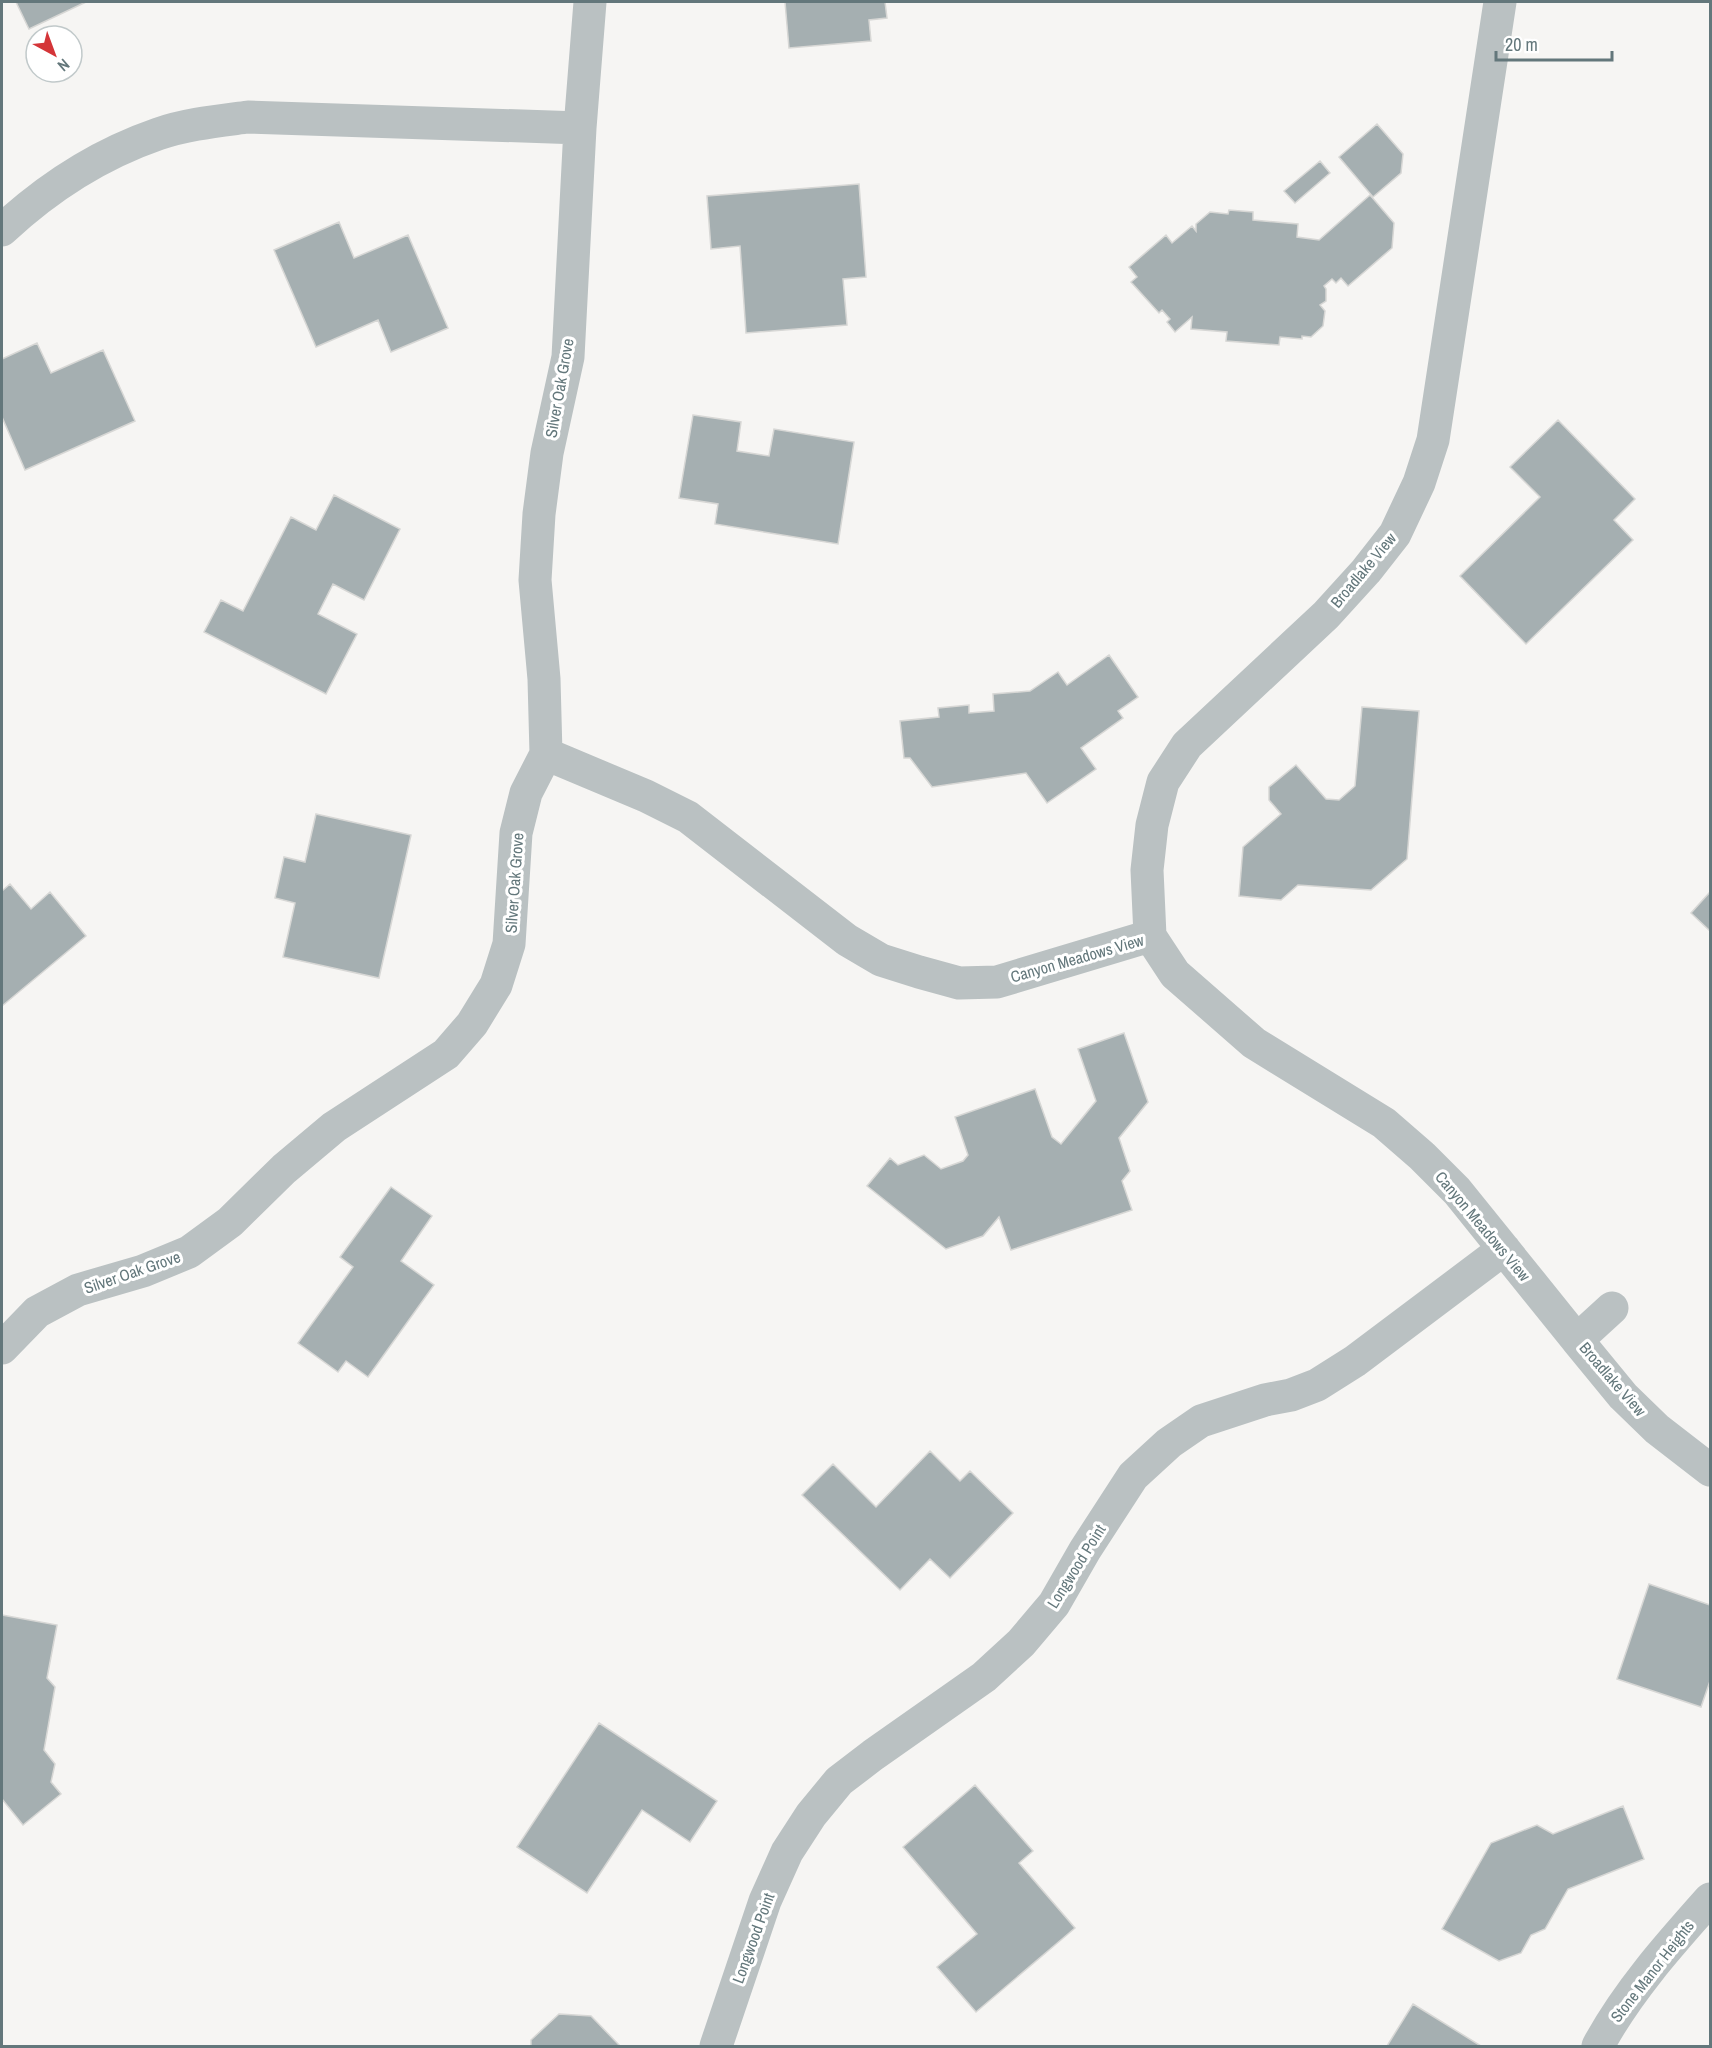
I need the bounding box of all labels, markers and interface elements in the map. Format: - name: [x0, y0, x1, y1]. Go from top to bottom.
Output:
- north arrow: [24, 24, 84, 84]
- scale bar: [1496, 24, 1612, 62]
- text: 20 m: [1505, 32, 1538, 57]
- text: N: [53, 54, 75, 77]
- street label: Silver Oak Grove: [539, 337, 579, 439]
- street label: Broadlake View: [1325, 527, 1401, 612]
- street label: Silver Oak Grove: [500, 832, 528, 934]
- street label: Canyon Meadows View: [1008, 928, 1147, 988]
- street label: Canyon Meadows View: [1430, 1166, 1536, 1286]
- street label: Silver Oak Grove: [81, 1245, 183, 1299]
- street label: Broadlake View: [1575, 1337, 1652, 1421]
- street label: Longwood Point: [1042, 1520, 1111, 1612]
- street label: Longwood Point: [726, 1889, 780, 1986]
- street label: Stone Manor Heights: [1605, 1915, 1699, 2027]

